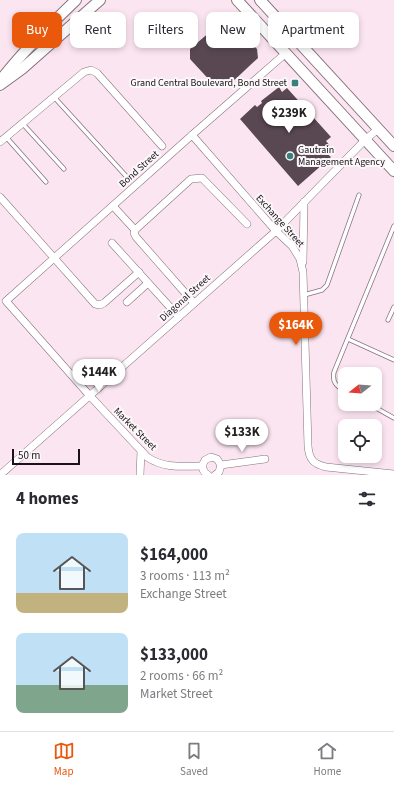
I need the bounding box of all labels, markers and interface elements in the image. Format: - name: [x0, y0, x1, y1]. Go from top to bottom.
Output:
- chip: Buy: [12, 12, 62, 48]
- chip: Rent: [70, 12, 126, 48]
- chip: Filters: [134, 12, 198, 48]
- chip: New: [206, 12, 260, 48]
- chip: Apartment: [268, 12, 359, 48]
- place label: Grand Central Boulevard, Bond Street: [131, 76, 288, 90]
- marker: Grand Central Boulevard, Bond Street: [290, 78, 300, 88]
- pin: $239K: [261, 100, 317, 134]
- text: $239K: [271, 104, 307, 122]
- place label: Gautrain Management Agency: [298, 143, 385, 169]
- street label: Bond Street: [116, 147, 162, 191]
- marker: Gautrain Management Agency: [285, 151, 295, 161]
- street label: Exchange Street: [252, 192, 308, 251]
- street label: Diagonal Street: [157, 271, 214, 325]
- pin: $164K: [268, 312, 324, 346]
- text: $164K: [278, 316, 314, 334]
- pin: $144K: [71, 359, 127, 393]
- text: $144K: [81, 363, 117, 381]
- north arrow: [338, 367, 382, 411]
- map controls: [338, 367, 382, 463]
- street label: Market Street: [110, 404, 160, 454]
- pin: $133K: [214, 419, 270, 453]
- button: locate: [338, 419, 382, 463]
- text: $133K: [224, 423, 260, 441]
- scale bar: [12, 447, 80, 466]
- text: 50 m: [18, 448, 40, 463]
- text: 4 homes: [16, 487, 78, 511]
- icon: filters: [356, 488, 378, 510]
- text: $164,000: [140, 543, 208, 567]
- icon: home: [48, 549, 96, 597]
- text: 3 rooms · 113 m²: [140, 567, 230, 585]
- text: Exchange Street: [140, 585, 227, 603]
- text: $133,000: [140, 643, 208, 667]
- icon: home: [48, 649, 96, 697]
- text: 2 rooms · 66 m²: [140, 667, 223, 685]
- text: Market Street: [140, 685, 213, 703]
- tab: Map: [53, 740, 75, 779]
- tab: Saved: [180, 740, 208, 779]
- tab: Home: [314, 740, 341, 779]

